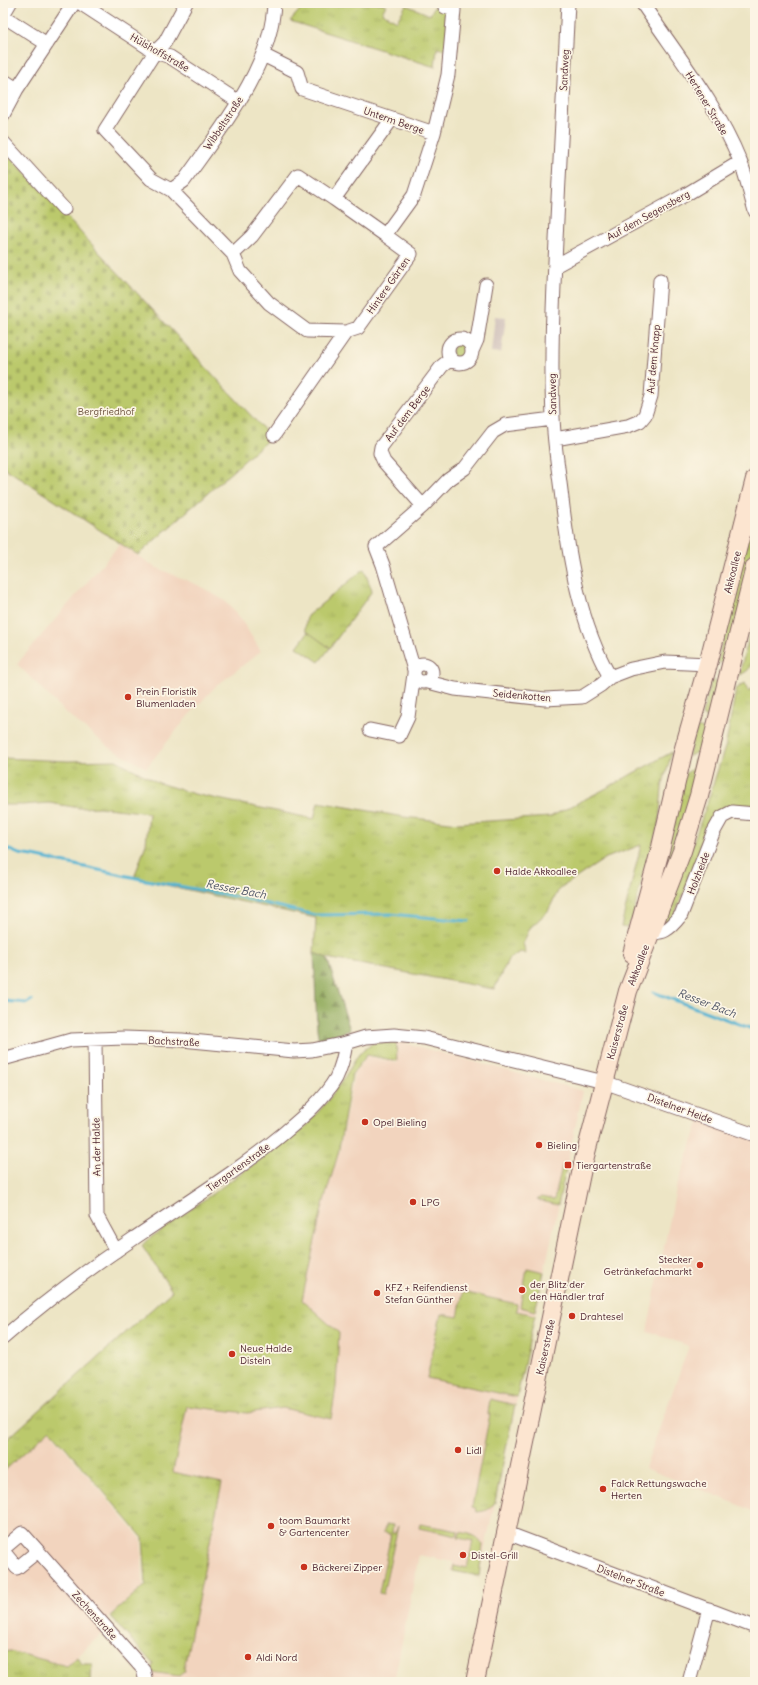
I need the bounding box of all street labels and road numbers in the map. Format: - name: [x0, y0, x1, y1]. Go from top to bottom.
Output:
- street label: Hülshoffstraße: [128, 30, 192, 75]
- street label: Sandweg: [557, 49, 572, 91]
- street label: Hertener Straße: [682, 69, 731, 138]
- street label: Wibbeltstraße: [201, 94, 246, 153]
- street label: Unterm Berge: [362, 104, 426, 137]
- street label: Auf dem Segensberg: [604, 187, 692, 244]
- street label: Hintere Gärten: [364, 254, 413, 316]
- street label: Auf dem Knapp: [644, 324, 663, 394]
- street label: Sandweg: [546, 373, 559, 415]
- street label: Auf dem Berge: [382, 383, 433, 444]
- street label: Akkoallee: [721, 550, 744, 595]
- street label: Seidenkotten: [492, 686, 552, 705]
- street label: Holzheide: [684, 850, 713, 896]
- street label: Akkoallee: [625, 943, 652, 988]
- street label: Kaiserstraße: [604, 1003, 631, 1061]
- street label: Bachstraße: [148, 1034, 200, 1049]
- street label: Distelner Heide: [645, 1091, 714, 1126]
- street label: An der Halde: [89, 1118, 104, 1176]
- street label: Tiergartenstraße: [204, 1140, 272, 1195]
- street label: Kaiserstraße: [533, 1318, 558, 1376]
- street label: Distelner Straße: [595, 1562, 667, 1599]
- street label: Zechenstraße: [69, 1588, 120, 1642]

